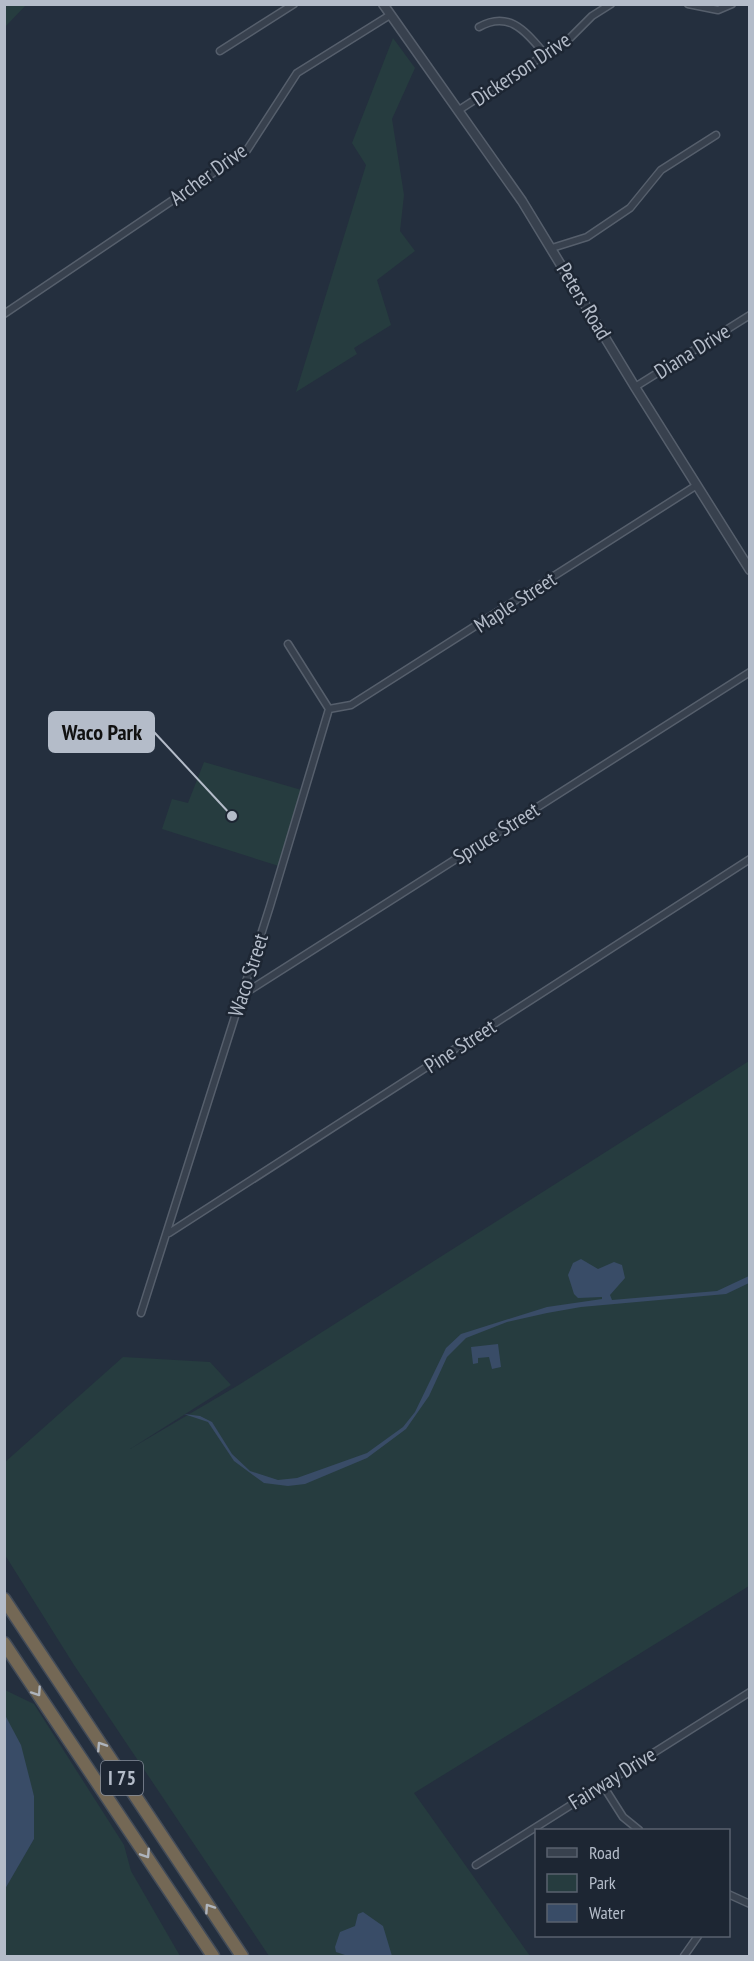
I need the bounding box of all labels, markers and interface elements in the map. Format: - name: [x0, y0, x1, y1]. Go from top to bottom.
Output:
- street label: Dickerson Drive: [466, 26, 576, 112]
- street label: Archer Drive: [164, 137, 252, 211]
- street label: Peters Road: [551, 258, 617, 344]
- street label: Diana Drive: [649, 317, 735, 385]
- street label: Maple Street: [469, 565, 561, 638]
- callout: Waco Park: [49, 712, 154, 752]
- text: Waco Park: [61, 718, 143, 746]
- street label: Spruce Street: [448, 796, 544, 870]
- street label: Waco Street: [222, 930, 274, 1020]
- street label: Pine Street: [419, 1013, 501, 1079]
- one-way arrow: [30, 1685, 41, 1696]
- street label: Fairway Drive: [563, 1741, 661, 1815]
- one-way arrow: [96, 1742, 108, 1752]
- road number: I 75: [101, 1761, 143, 1795]
- legend: [535, 1829, 730, 1937]
- text: Road: [589, 1841, 620, 1864]
- one-way arrow: [139, 1847, 150, 1858]
- text: Park: [589, 1871, 616, 1894]
- text: Water: [589, 1901, 625, 1924]
- one-way arrow: [205, 1904, 216, 1915]

